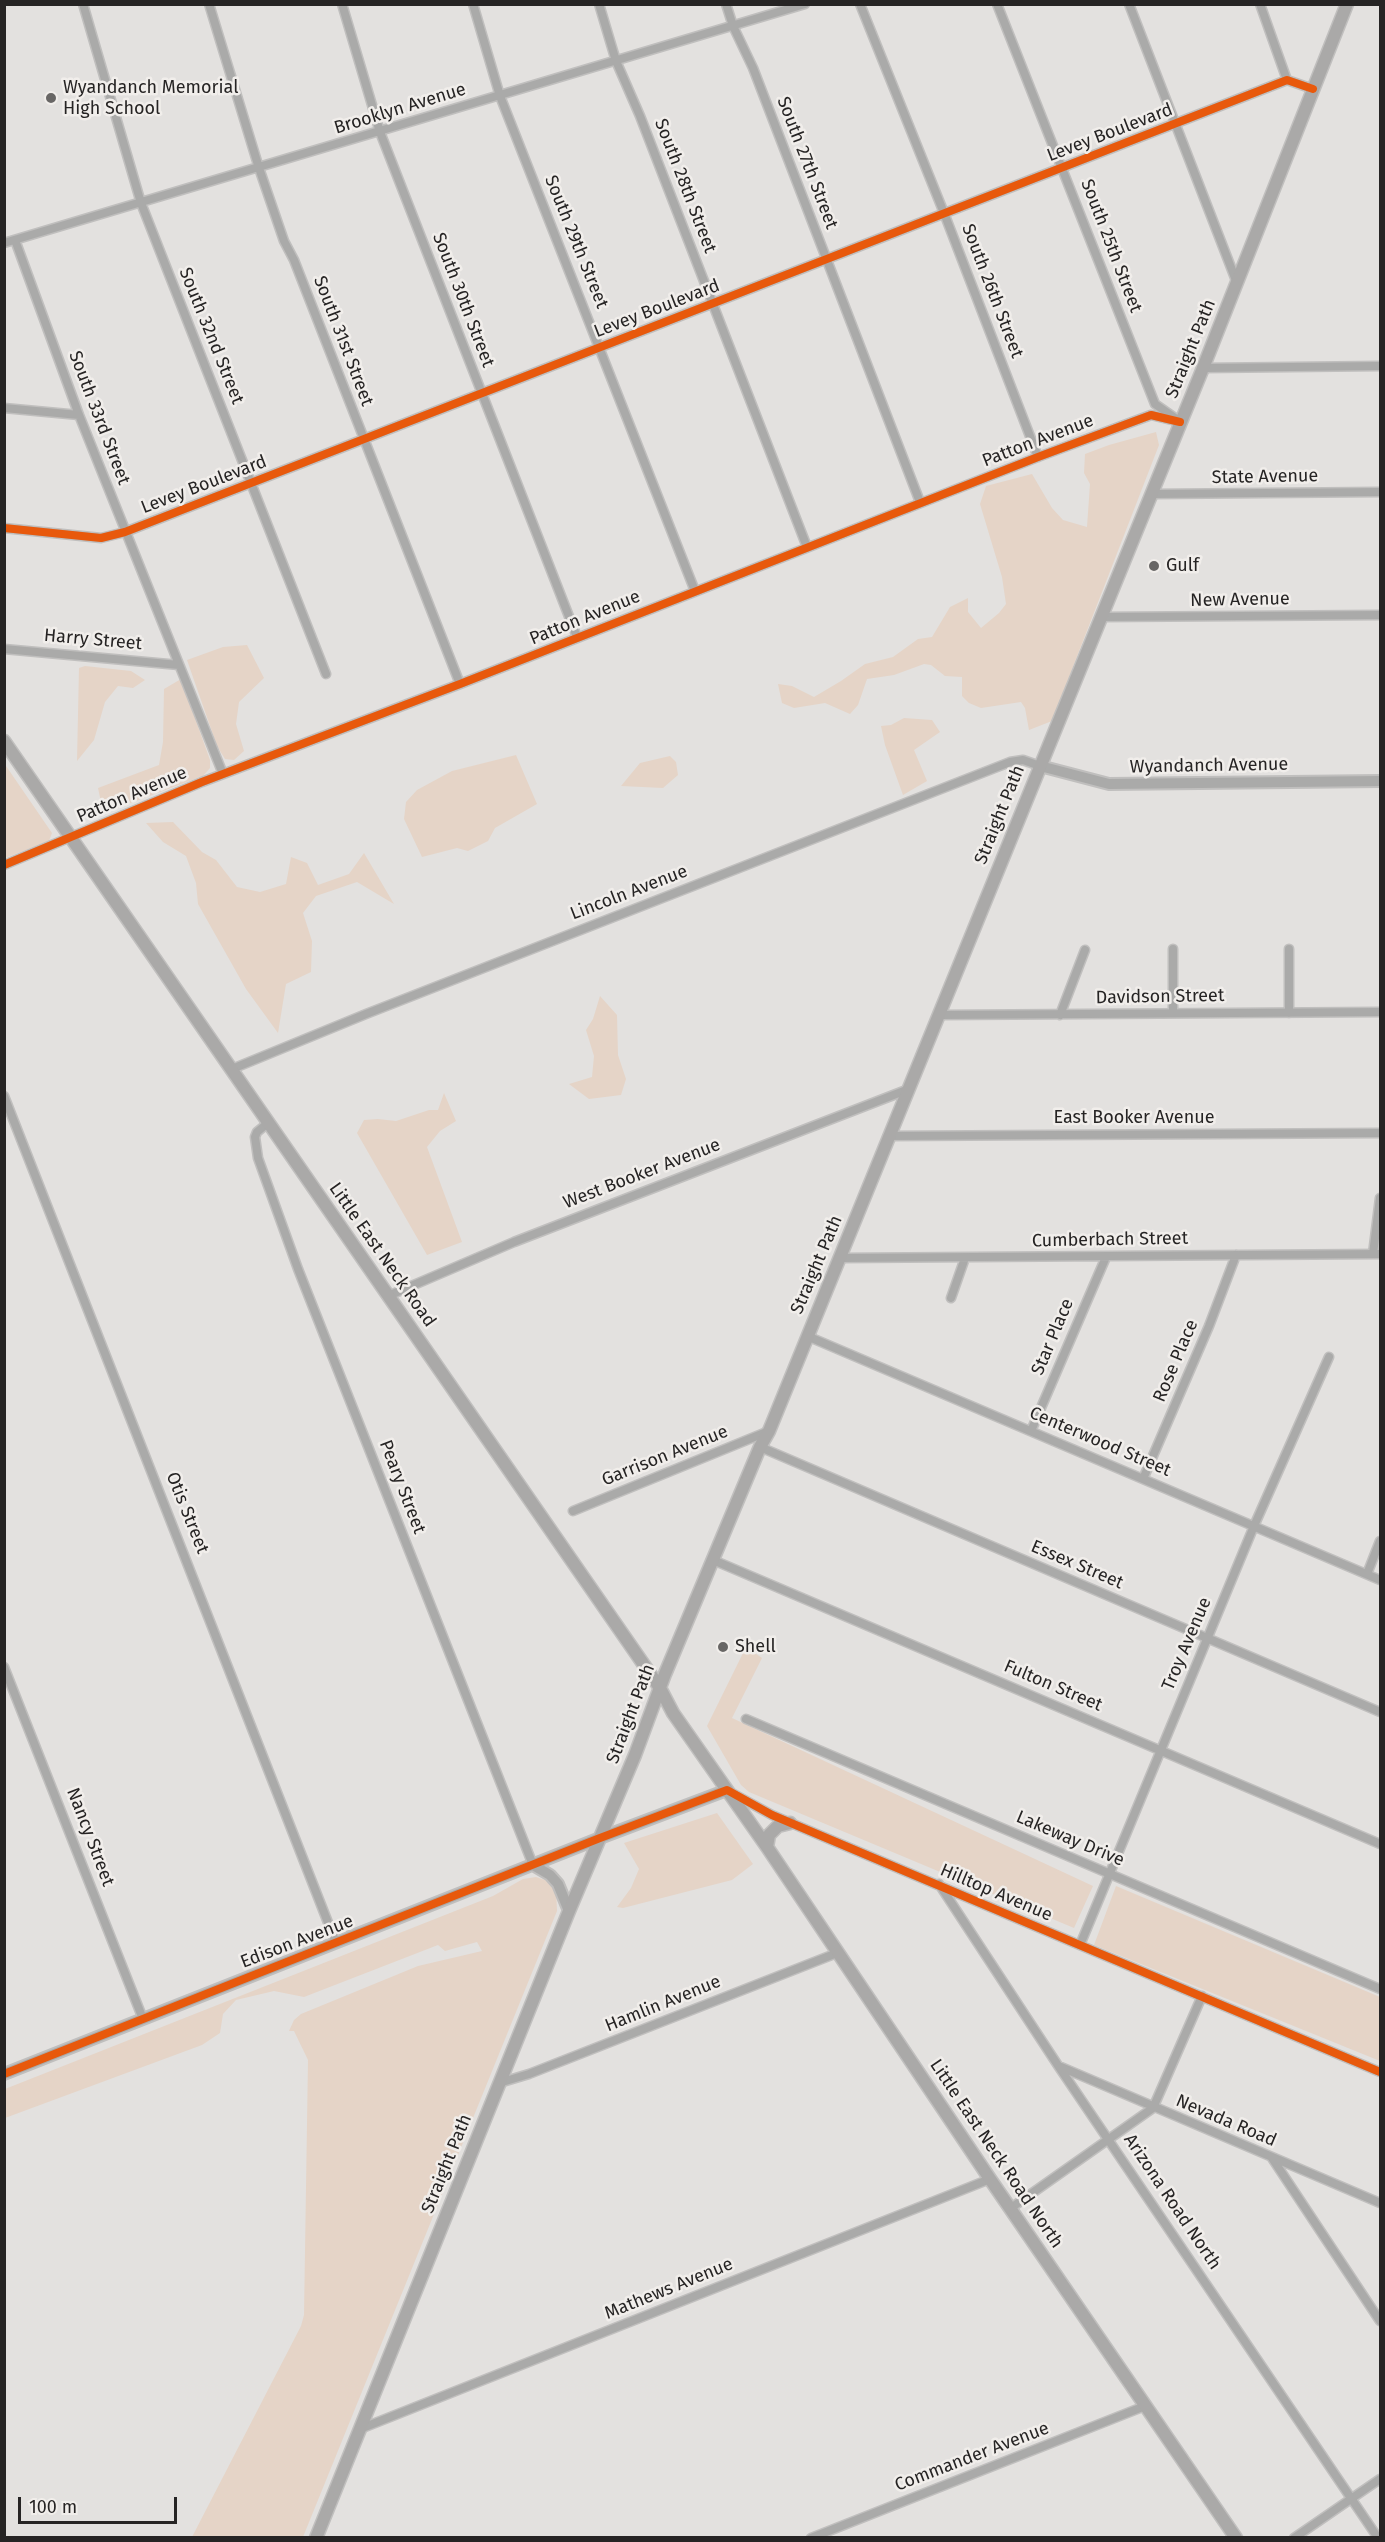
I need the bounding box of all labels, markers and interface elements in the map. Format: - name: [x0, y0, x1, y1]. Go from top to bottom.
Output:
- place label: Wyandanch Memorial High School: [63, 77, 238, 119]
- street label: Brooklyn Avenue: [332, 79, 468, 139]
- marker: Wyandanch Memorial High School: [44, 91, 58, 105]
- street label: South 27th Street: [772, 94, 842, 232]
- street label: Levey Boulevard: [1044, 99, 1176, 167]
- street label: South 28th Street: [649, 116, 721, 256]
- street label: South 29th Street: [539, 172, 613, 312]
- street label: South 25th Street: [1076, 176, 1146, 316]
- street label: South 26th Street: [957, 221, 1027, 361]
- street label: South 30th Street: [427, 230, 499, 370]
- street label: South 32nd Street: [174, 265, 248, 407]
- street label: South 31st Street: [308, 273, 378, 409]
- street label: Levey Boulevard: [591, 275, 723, 343]
- street label: Straight Path: [1161, 296, 1221, 402]
- street label: South 33rd Street: [64, 348, 134, 488]
- street label: Patton Avenue: [979, 410, 1097, 472]
- street label: Levey Boulevard: [138, 451, 270, 519]
- street label: State Avenue: [1212, 465, 1318, 489]
- place label: Gulf: [1166, 555, 1199, 577]
- marker: Gulf: [1147, 559, 1161, 573]
- street label: Patton Avenue: [526, 586, 644, 650]
- street label: New Avenue: [1190, 588, 1290, 612]
- street label: Harry Street: [43, 625, 143, 655]
- street label: Wyandanch Avenue: [1130, 754, 1288, 778]
- street label: Patton Avenue: [74, 762, 190, 828]
- street label: Straight Path: [970, 762, 1030, 868]
- street label: Lincoln Avenue: [567, 861, 691, 925]
- street label: Davidson Street: [1095, 985, 1225, 1009]
- street label: East Booker Avenue: [1054, 1107, 1214, 1129]
- street label: West Booker Avenue: [560, 1134, 724, 1214]
- street label: Little East Neck Road: [324, 1179, 440, 1331]
- street label: Straight Path: [787, 1212, 847, 1318]
- street label: Cumberbach Street: [1032, 1228, 1188, 1252]
- street label: Star Place: [1027, 1295, 1079, 1379]
- street label: Rose Place: [1149, 1317, 1203, 1405]
- street label: Centerwood Street: [1026, 1402, 1174, 1482]
- street label: Garrison Avenue: [599, 1421, 731, 1491]
- street label: Peary Street: [374, 1437, 430, 1537]
- street label: Otis Street: [161, 1469, 213, 1557]
- street label: Essex Street: [1028, 1536, 1126, 1594]
- street label: Troy Avenue: [1158, 1594, 1216, 1694]
- place label: Shell: [735, 1636, 776, 1658]
- marker: Shell: [716, 1640, 730, 1654]
- street label: Fulton Street: [1001, 1656, 1105, 1716]
- street label: Straight Path: [602, 1661, 660, 1767]
- street label: Nancy Street: [61, 1785, 119, 1889]
- street label: Lakeway Drive: [1013, 1806, 1127, 1872]
- street label: Hilltop Avenue: [937, 1860, 1055, 1926]
- street label: Edison Avenue: [238, 1911, 356, 1973]
- street label: Hamlin Avenue: [602, 1971, 724, 2037]
- street label: Little East Neck Road North: [925, 2055, 1067, 2253]
- street label: Nevada Road: [1172, 2090, 1280, 2152]
- street label: Straight Path: [417, 2111, 477, 2217]
- street label: Arizona Road North: [1119, 2130, 1225, 2274]
- street label: Mathews Avenue: [602, 2253, 736, 2325]
- street label: Commander Avenue: [892, 2418, 1052, 2496]
- scale bar: [21, 2485, 180, 2523]
- text: 100 m: [29, 2496, 77, 2518]

